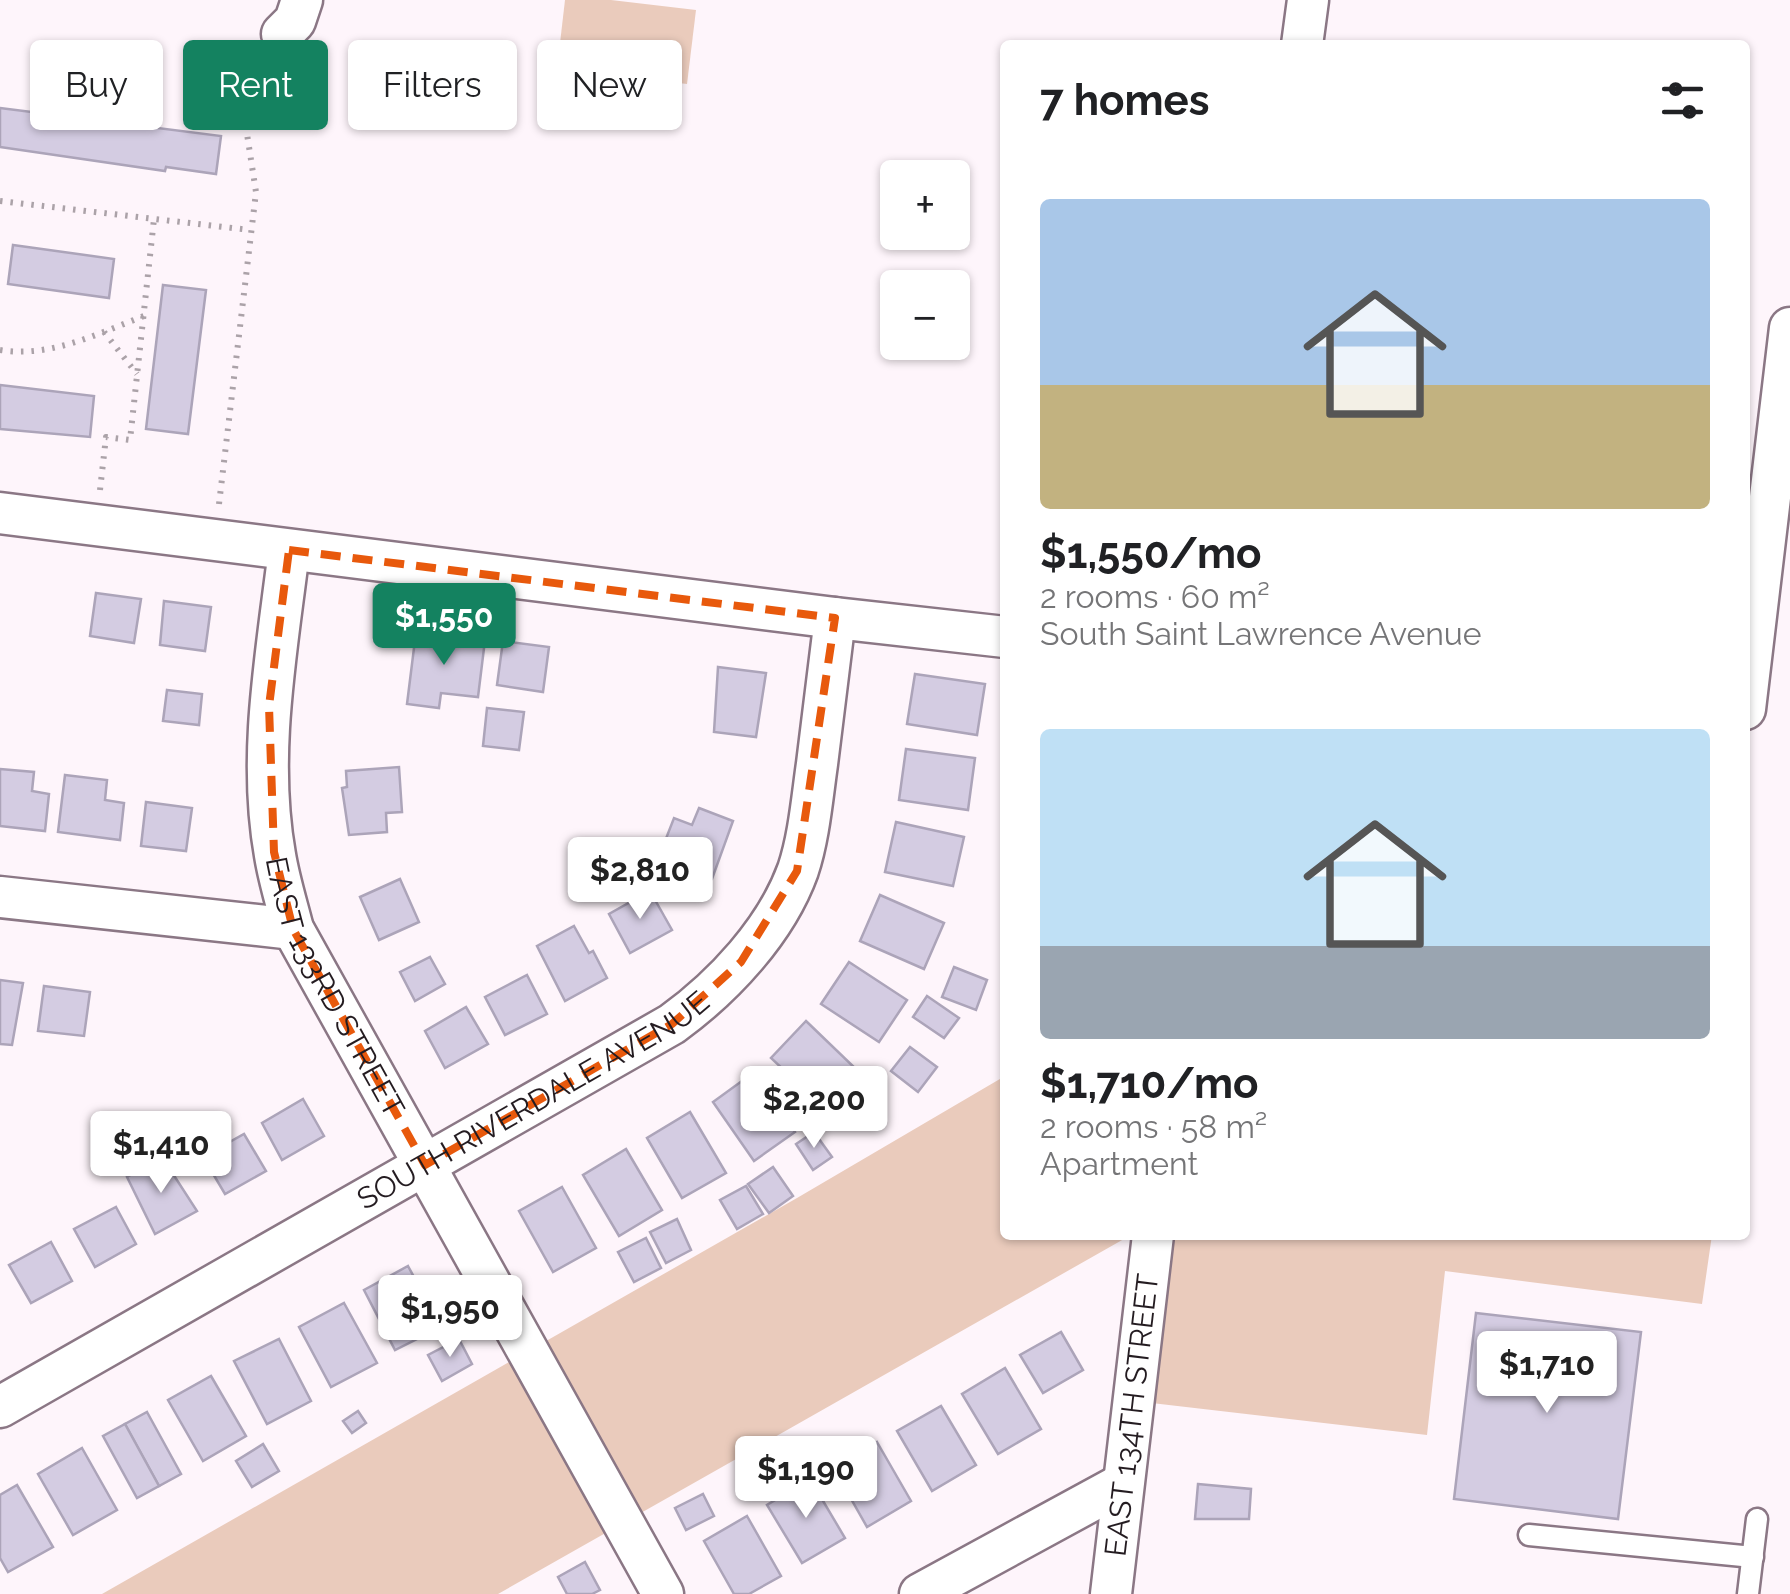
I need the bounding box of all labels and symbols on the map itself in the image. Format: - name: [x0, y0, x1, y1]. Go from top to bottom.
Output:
- pin: $1,550: [363, 583, 525, 668]
- pin: $2,810: [559, 837, 721, 922]
- street label: EAST 133RD STREET: [259, 854, 412, 1123]
- street label: SOUTH RIVERDALE AVENUE: [351, 984, 716, 1217]
- pin: $2,200: [733, 1066, 895, 1151]
- pin: $1,410: [80, 1111, 242, 1196]
- street label: EAST 134TH STREET: [1098, 1272, 1165, 1558]
- pin: $1,950: [369, 1275, 531, 1360]
- pin: $1,710: [1466, 1331, 1628, 1416]
- pin: $1,190: [725, 1436, 887, 1521]

